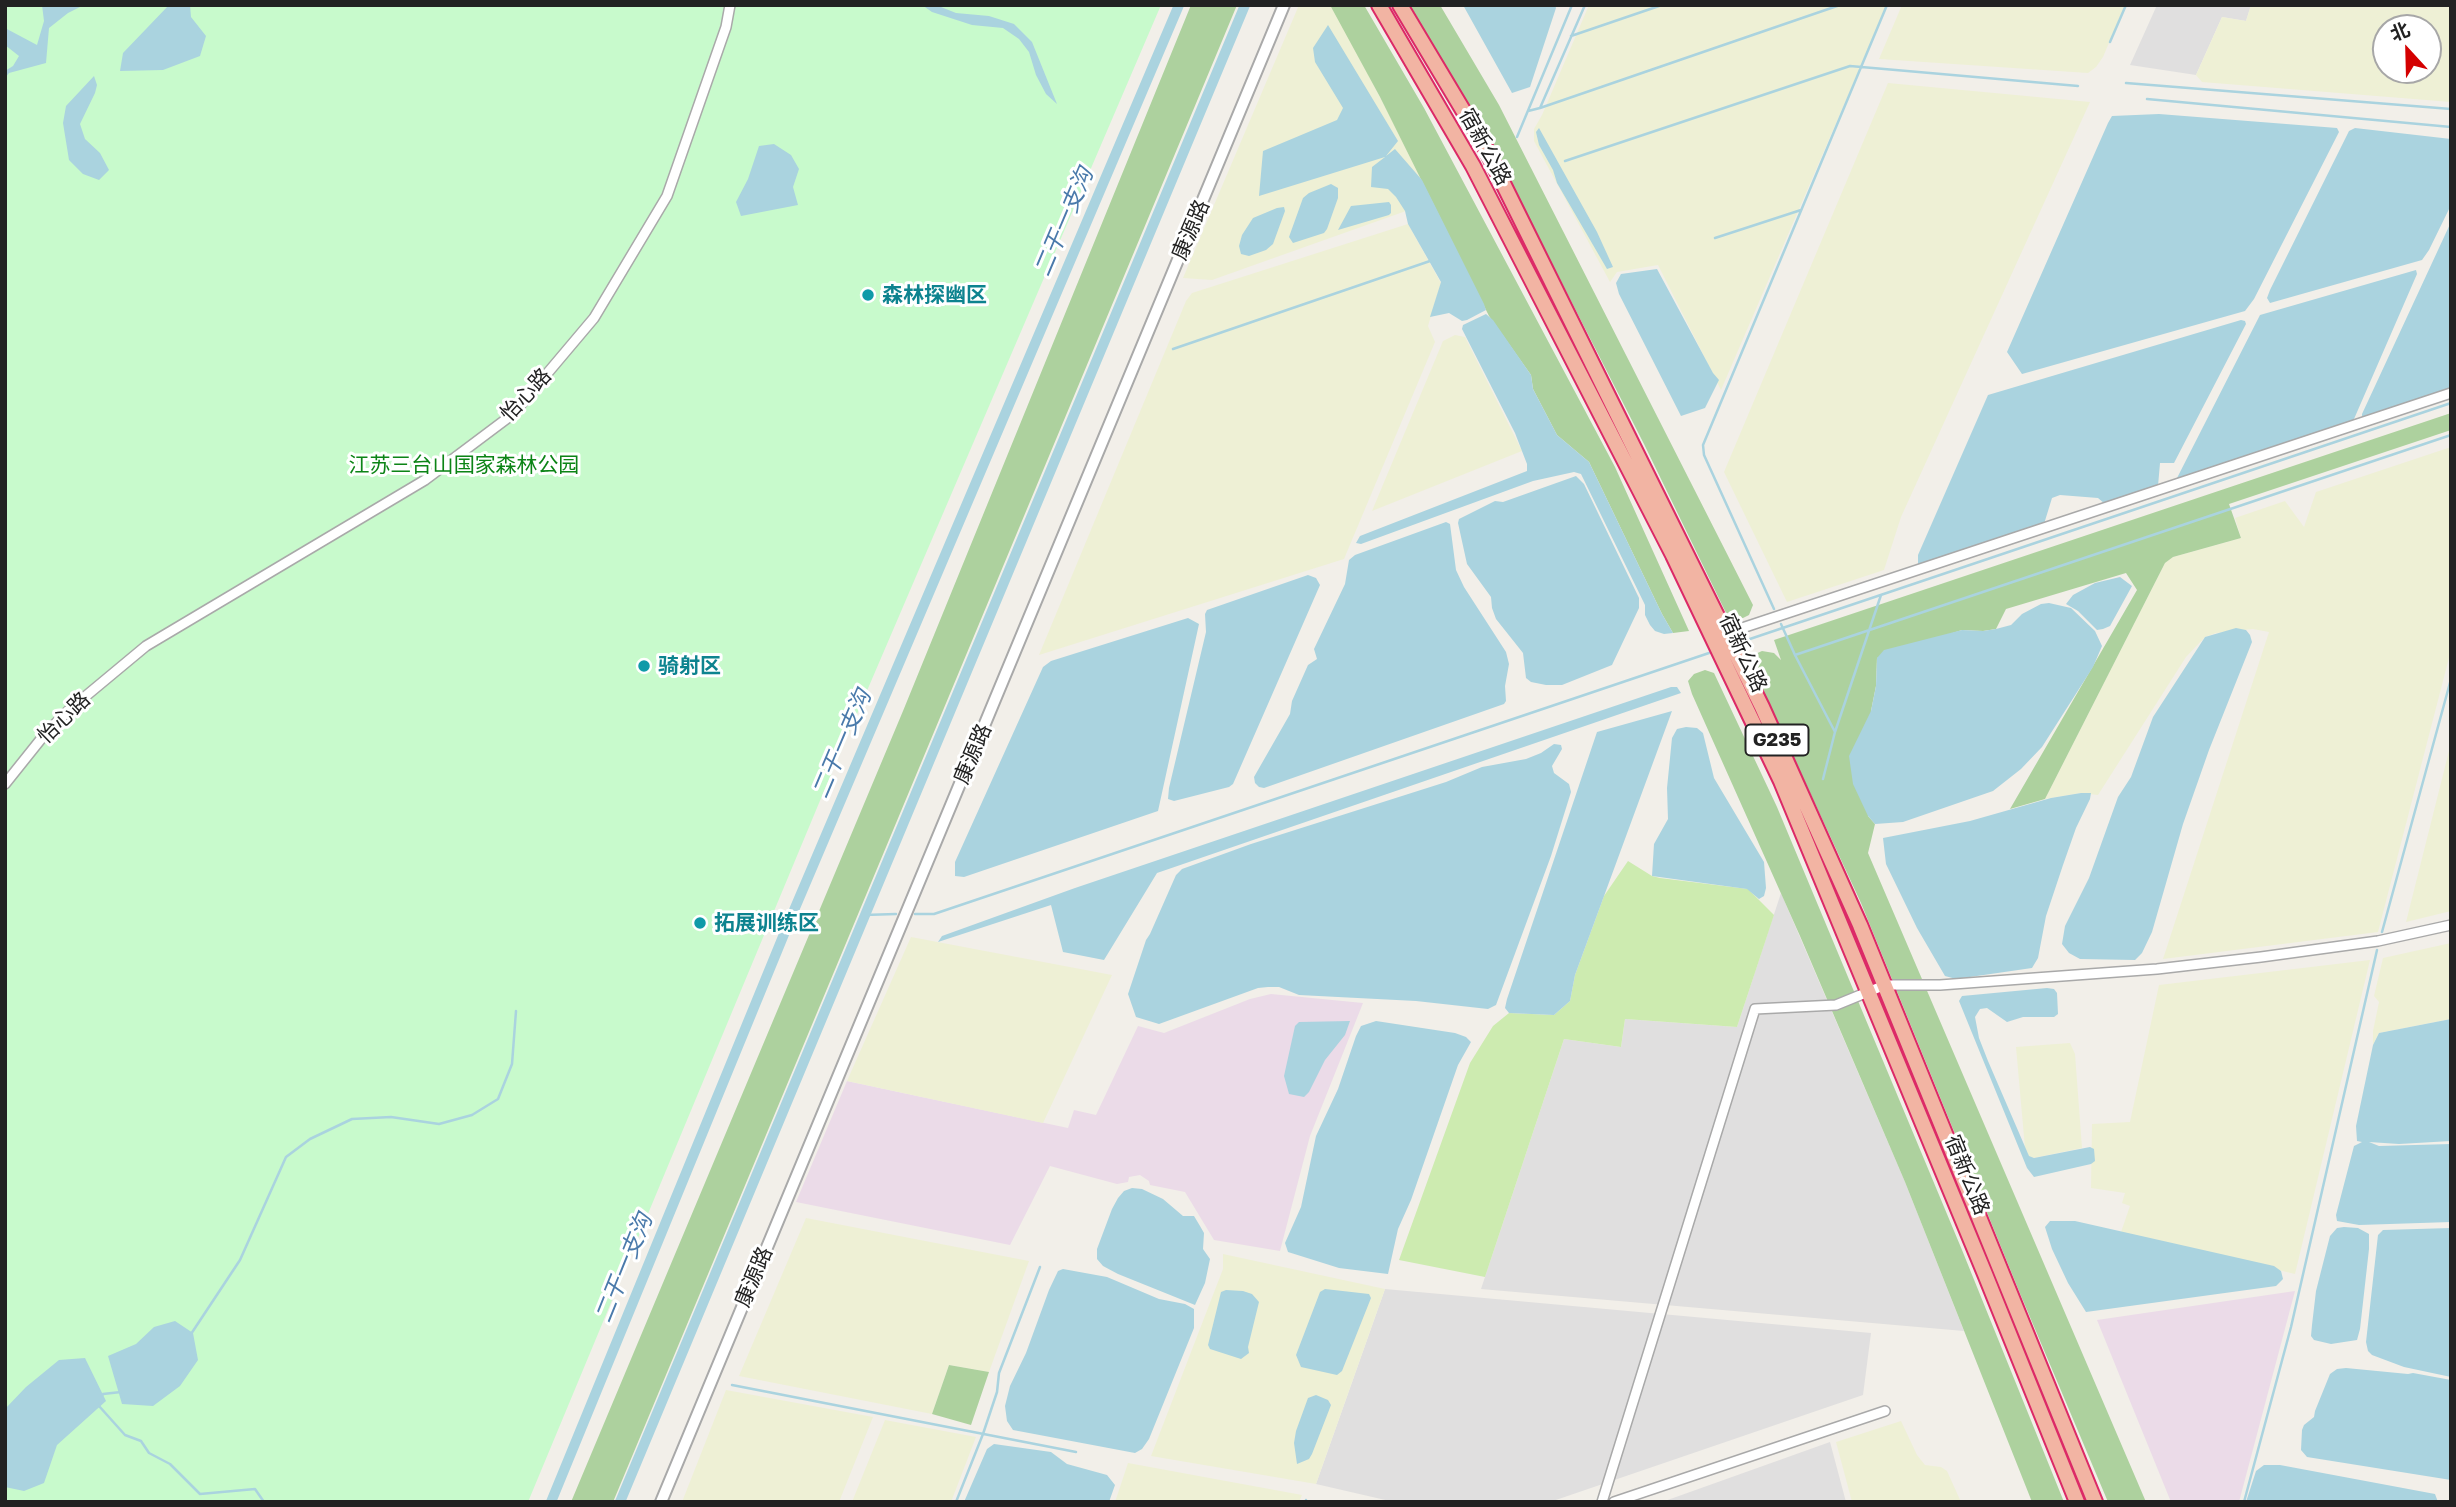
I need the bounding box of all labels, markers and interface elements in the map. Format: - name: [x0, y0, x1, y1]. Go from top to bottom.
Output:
- north arrow: [2372, 14, 2442, 84]
- text: 北: [2387, 17, 2413, 45]
- street label: 宿新公路: [1454, 104, 1516, 190]
- water label: 二干一支沟: [1029, 164, 1099, 280]
- street label: 康源路: [1167, 196, 1215, 264]
- place label: 森林探幽区: [882, 282, 987, 308]
- marker: 森林探幽区: [860, 287, 876, 303]
- street label: 怡心路: [495, 363, 557, 427]
- park label: 江苏三台山国家森林公园: [349, 452, 579, 478]
- street label: 宿新公路: [1714, 610, 1772, 696]
- place label: 骑射区: [658, 653, 721, 679]
- marker: 骑射区: [636, 658, 652, 674]
- water label: 二干一支沟: [807, 686, 877, 802]
- street label: 怡心路: [33, 687, 95, 749]
- street label: 康源路: [949, 720, 997, 788]
- road number: G235: [1746, 724, 1809, 755]
- place label: 拓展训练区: [714, 910, 819, 936]
- marker: 拓展训练区: [692, 915, 708, 931]
- street label: 宿新公路: [1940, 1131, 1994, 1219]
- water label: 二干一支沟: [590, 1210, 658, 1326]
- street label: 康源路: [730, 1243, 778, 1311]

